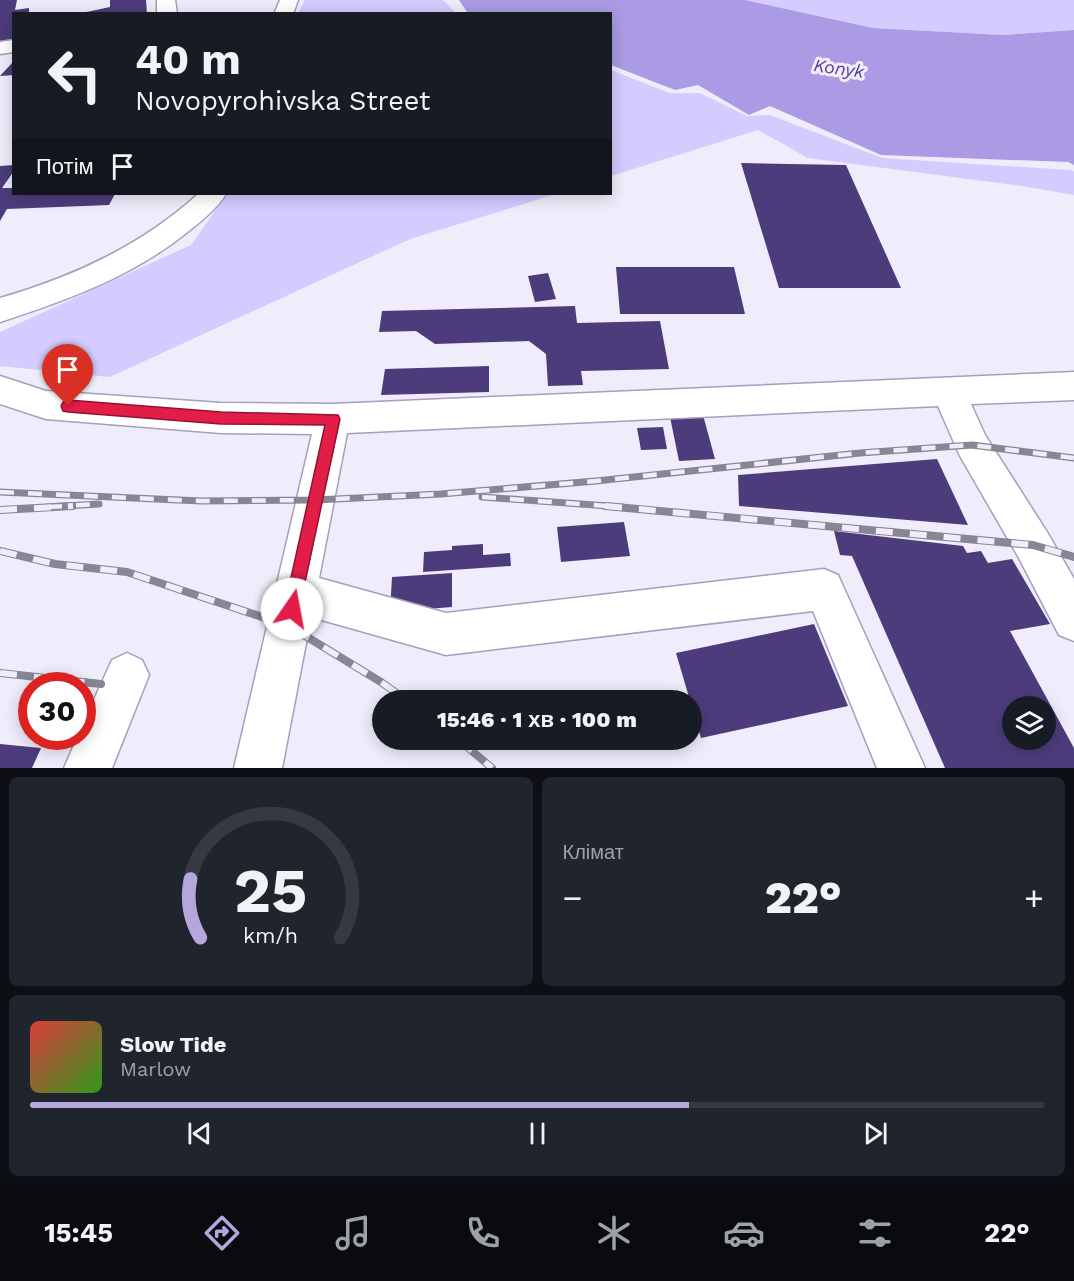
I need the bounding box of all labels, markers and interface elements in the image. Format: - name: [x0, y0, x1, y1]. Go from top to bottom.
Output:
- text: 40 m: [135, 35, 241, 84]
- icon: left: [36, 36, 114, 114]
- water label: Konyk: [812, 54, 867, 82]
- text: Novopyrohivska Street: [135, 85, 430, 117]
- icon: arrive: [106, 150, 139, 183]
- text: Потім: [36, 154, 94, 179]
- pin: [42, 344, 93, 406]
- icon: arrive: [51, 353, 84, 386]
- position arrow: [260, 577, 324, 641]
- speed limit sign: 30: [18, 672, 96, 750]
- map controls: [1002, 696, 1056, 750]
- button: layers: [1002, 696, 1056, 750]
- text: 15:46 · 1 хв · 100 m: [437, 707, 637, 732]
- text: Клімат: [563, 840, 624, 864]
- text: 25: [234, 854, 308, 927]
- text: 22°: [765, 871, 842, 924]
- text: −: [563, 878, 582, 917]
- text: +: [1024, 878, 1044, 917]
- text: km/h: [243, 924, 298, 949]
- text: Slow Tide: [120, 1032, 227, 1057]
- text: Marlow: [120, 1057, 191, 1081]
- icon: previous: [183, 1117, 216, 1150]
- icon: pause: [521, 1117, 554, 1150]
- icon: next: [859, 1117, 892, 1150]
- icon: directions: [201, 1212, 243, 1254]
- icon: music: [332, 1212, 374, 1254]
- icon: phone: [462, 1212, 504, 1254]
- icon: climate: [593, 1212, 635, 1254]
- icon: car: [723, 1212, 765, 1254]
- icon: filters: [854, 1212, 896, 1254]
- text: 15:45: [44, 1217, 113, 1249]
- text: 22°: [984, 1217, 1030, 1249]

